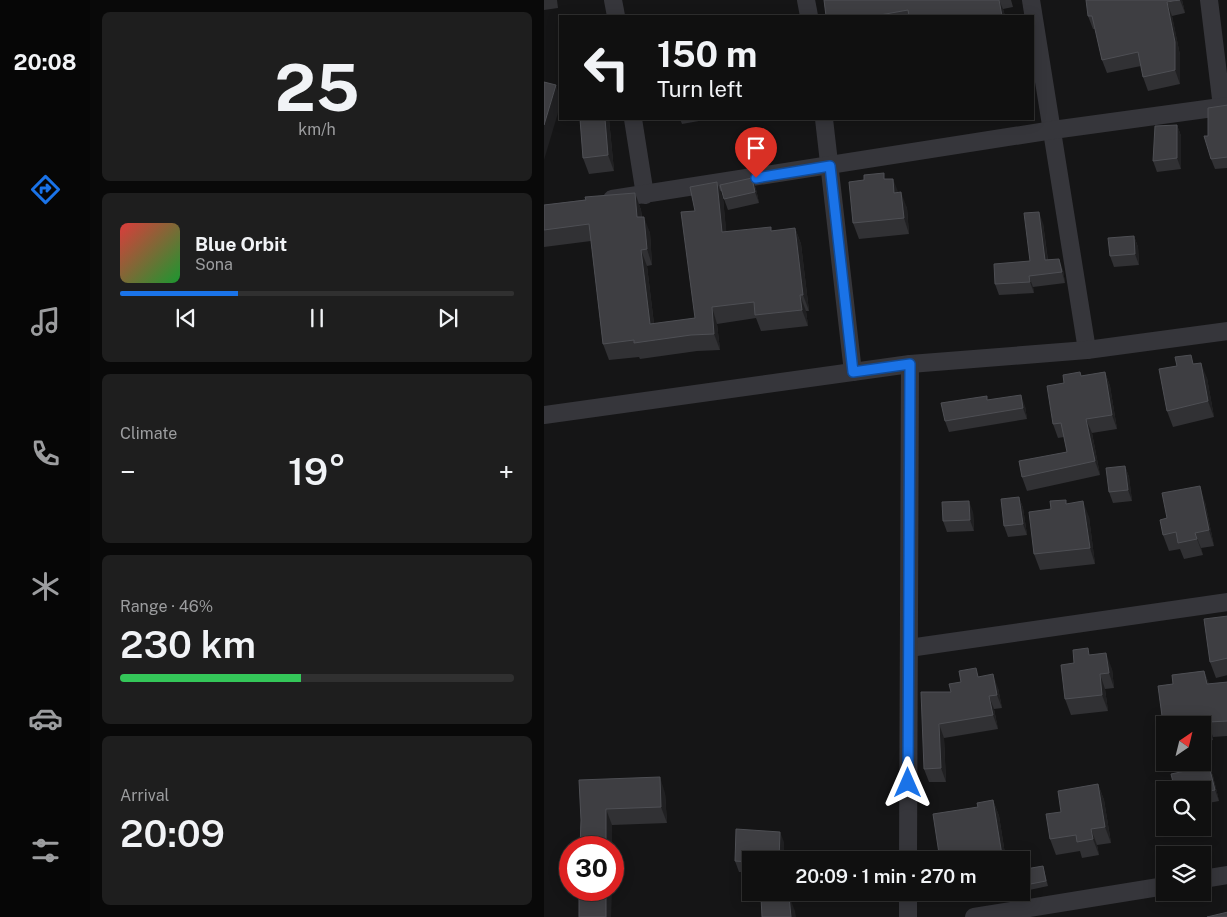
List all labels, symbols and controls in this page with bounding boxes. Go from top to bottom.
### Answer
text: 150 m [657,34,757,75]
icon: left [574,35,639,100]
text: 20:08 [14,49,76,75]
text: 25 [274,49,360,126]
text: Turn left [657,76,743,102]
text: km/h [298,120,336,139]
pin [735,127,777,178]
icon: arrive [742,134,770,162]
icon: directions [28,172,63,207]
text: Blue Orbit [195,233,287,255]
text: Sona [195,255,233,274]
icon: music [28,304,63,339]
icon: previous [172,304,200,332]
icon: pause [303,304,331,332]
icon: next [434,304,462,332]
text: Climate [120,424,177,443]
icon: phone [28,436,63,471]
text: 19° [288,449,346,494]
text: − [120,455,136,488]
text: + [498,455,514,488]
icon: climate [28,569,63,604]
text: Range · 46% [120,597,213,616]
text: 230 km [120,622,256,667]
icon: car [28,701,63,736]
north arrow [1156,716,1212,771]
map controls [1156,716,1211,901]
position arrow [881,756,933,808]
button: search [1156,781,1211,836]
text: Arrival [120,786,169,805]
text: 20:09 [120,811,225,856]
icon: filters [28,833,63,868]
speed limit sign: 30 [559,836,624,901]
button: layers [1156,846,1211,901]
text: 20:09 · 1 min · 270 m [796,865,976,887]

